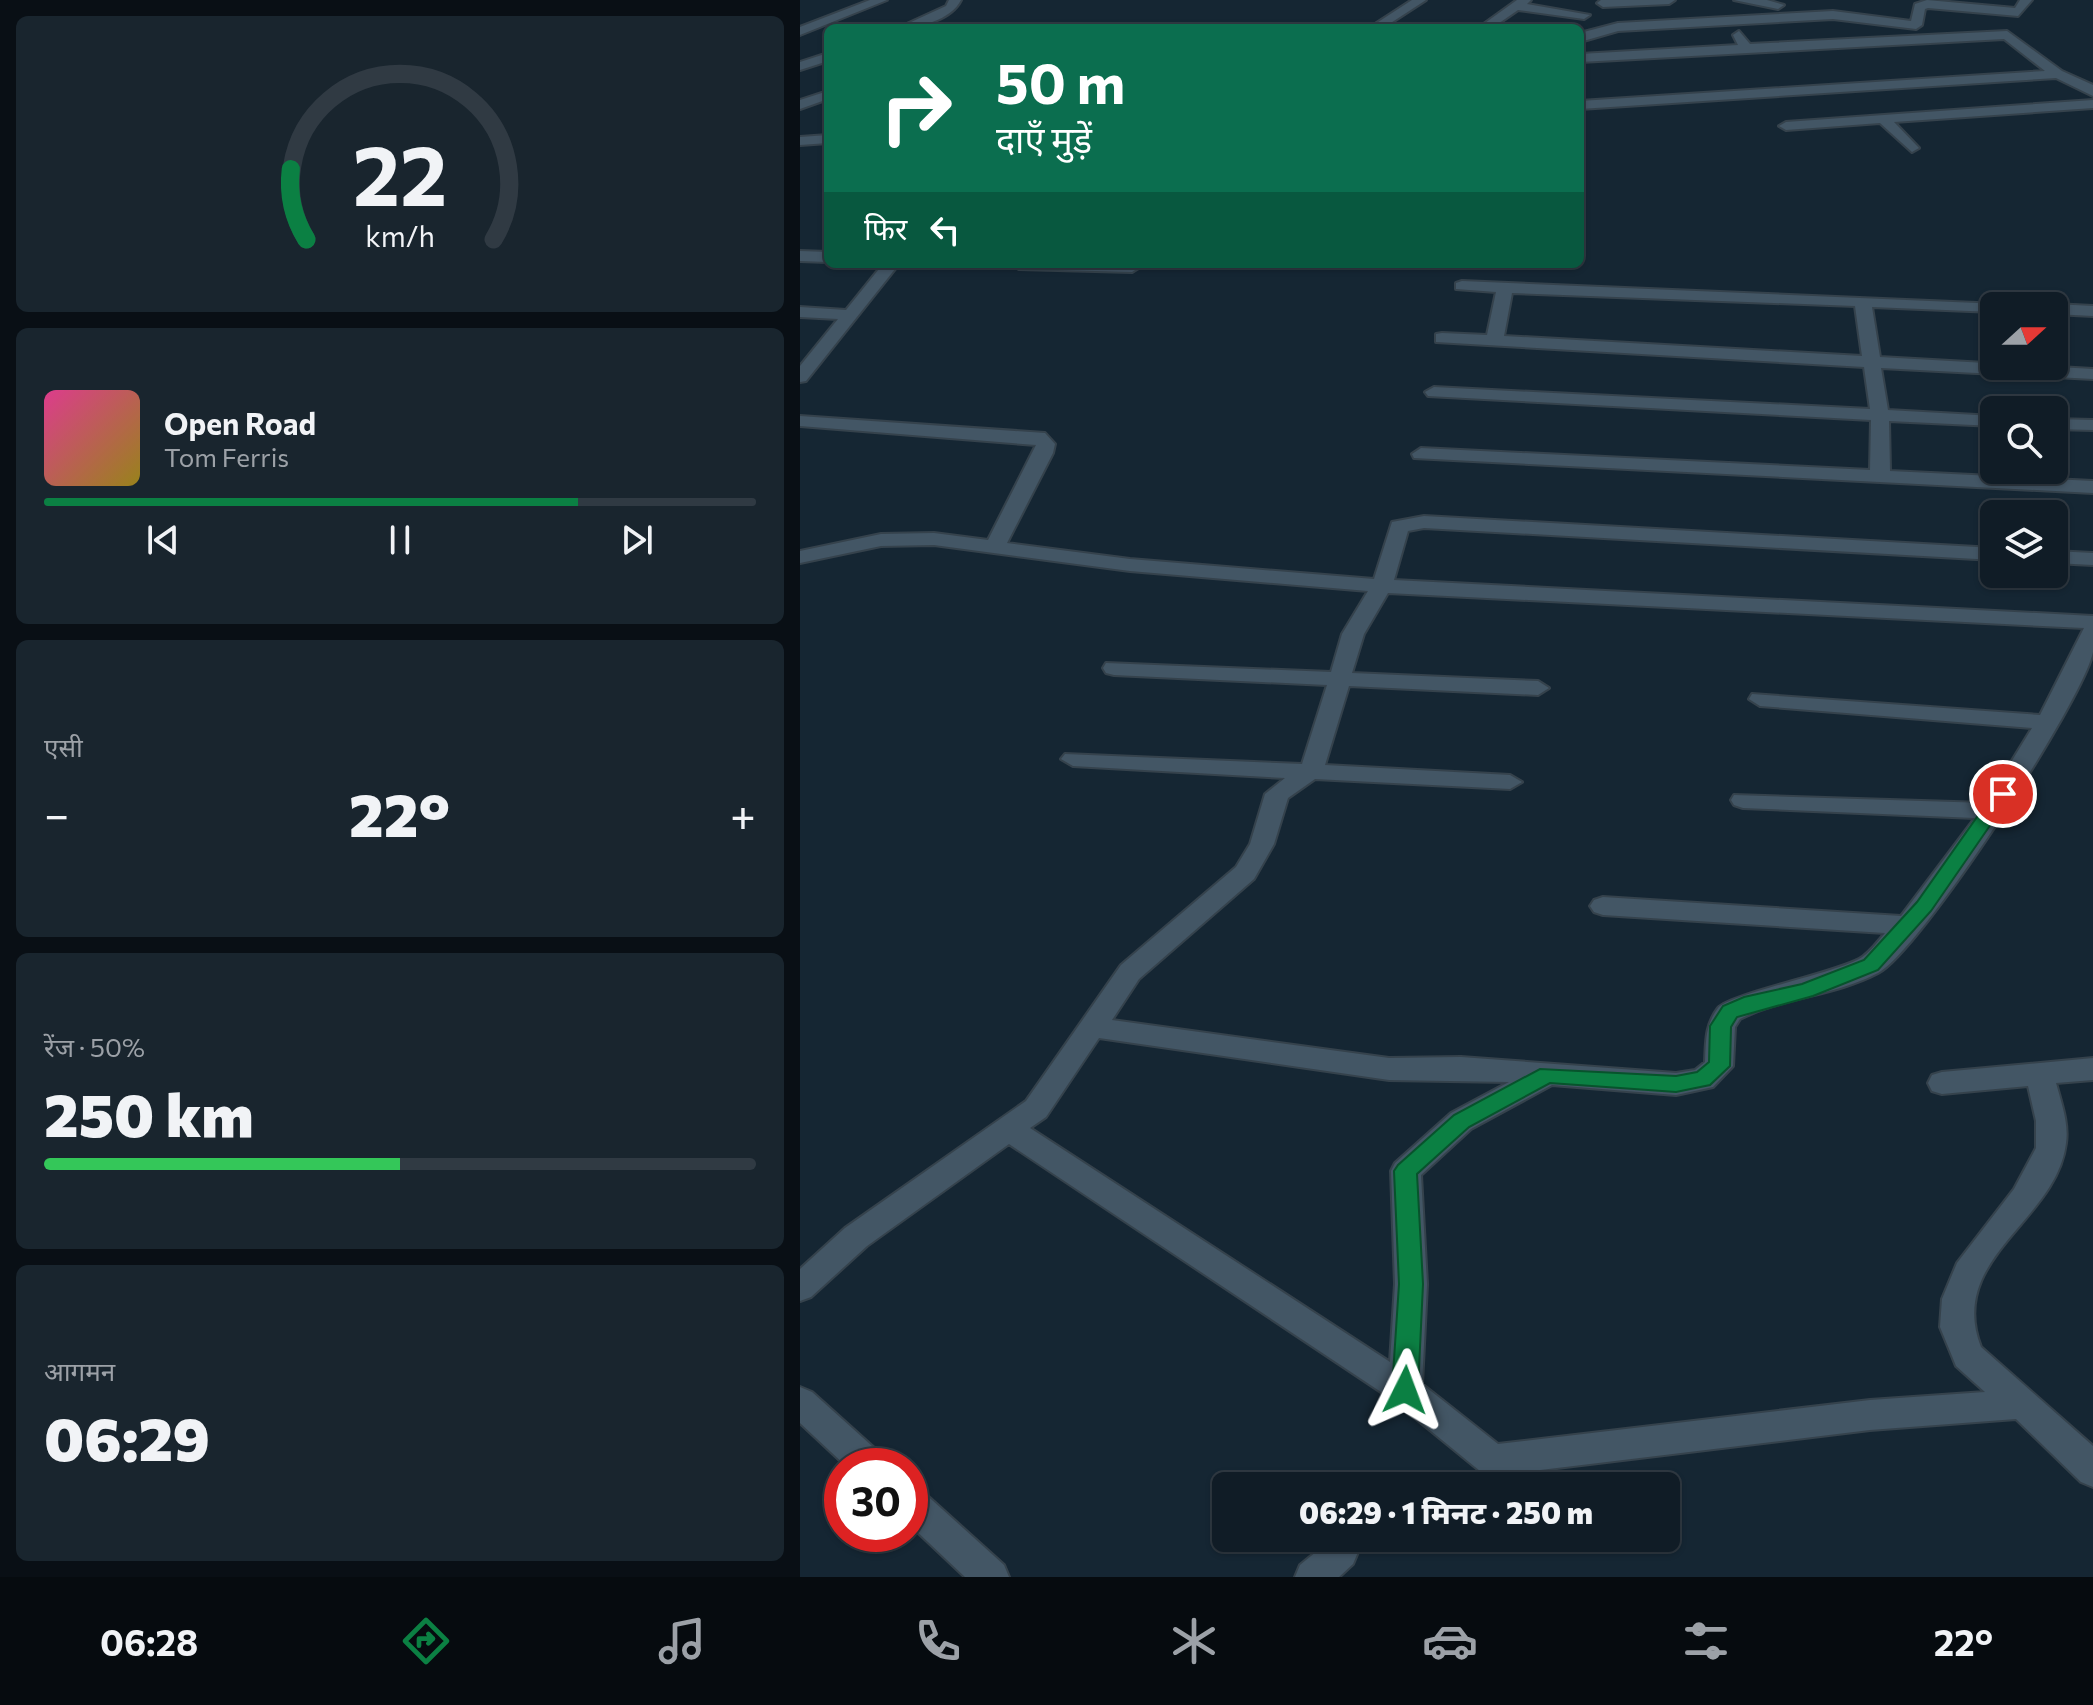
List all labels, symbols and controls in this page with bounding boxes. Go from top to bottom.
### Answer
text: 50 m [996,47,1125,116]
icon: right [864,56,968,160]
text: दाएँ मुड़ें [996,116,1092,160]
text: 22 [353,121,447,223]
icon: left [923,208,967,252]
text: फिर [864,209,907,246]
text: km/h [365,218,435,253]
north arrow [1980,292,2068,380]
map controls [1980,292,2068,588]
button: search [1980,396,2068,484]
text: Open Road [164,404,316,441]
text: Tom Ferris [164,441,289,472]
button: layers [1980,500,2068,588]
icon: previous [141,518,185,562]
icon: pause [378,518,422,562]
icon: next [615,518,659,562]
text: एसी [44,731,83,762]
pin [1969,760,2037,828]
icon: arrive [1981,772,2025,816]
text: 22° [349,776,450,849]
text: − [44,786,69,840]
text: + [730,786,756,840]
text: रेंज · 50% [44,1031,145,1062]
text: 250 km [44,1076,254,1149]
position arrow [1363,1348,1447,1432]
text: आगमन [44,1355,115,1386]
text: 06:29 [44,1400,210,1473]
speed limit sign: 30 [824,1448,928,1552]
text: 06:29 · 1 मिनट · 250 m [1299,1493,1593,1530]
icon: directions [398,1613,454,1669]
icon: music [654,1613,710,1669]
icon: phone [910,1613,966,1669]
icon: climate [1166,1613,1222,1669]
icon: car [1422,1613,1478,1669]
icon: filters [1678,1613,1734,1669]
text: 06:28 [100,1619,198,1663]
text: 22° [1934,1619,1993,1663]

